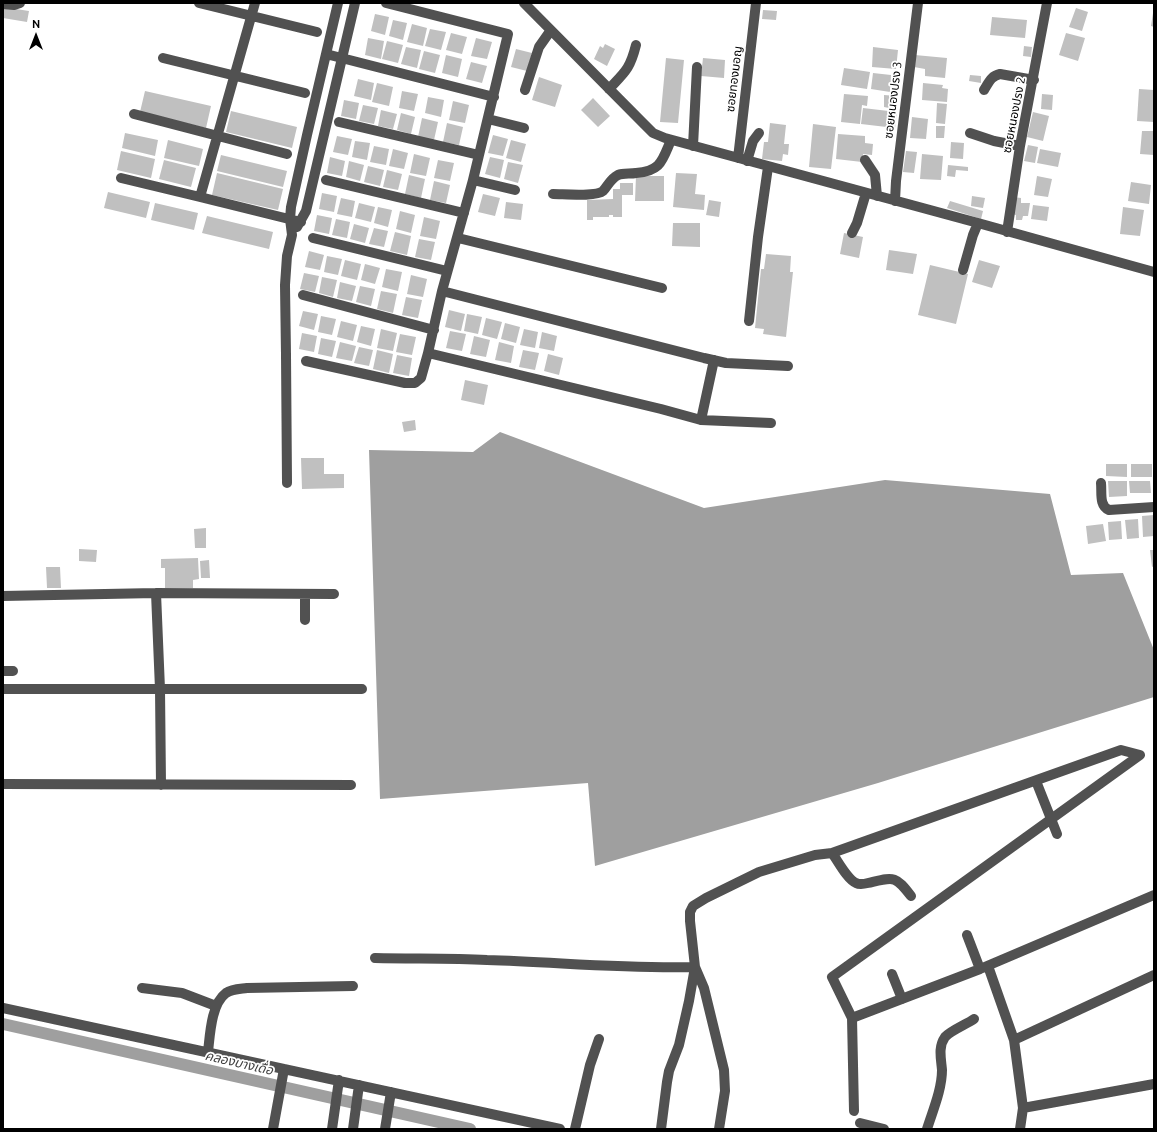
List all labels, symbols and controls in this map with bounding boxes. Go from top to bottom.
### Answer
north arrow [16,16,56,56]
text: N [32,18,40,30]
street label: ซอยทองมอญ [723,45,745,113]
street label: ซอยหนองปรง 3 [881,61,905,139]
street label: ซอยหนองปรง 2 [1000,76,1028,154]
water label: คลองบางเดื่อ [204,1048,274,1078]

